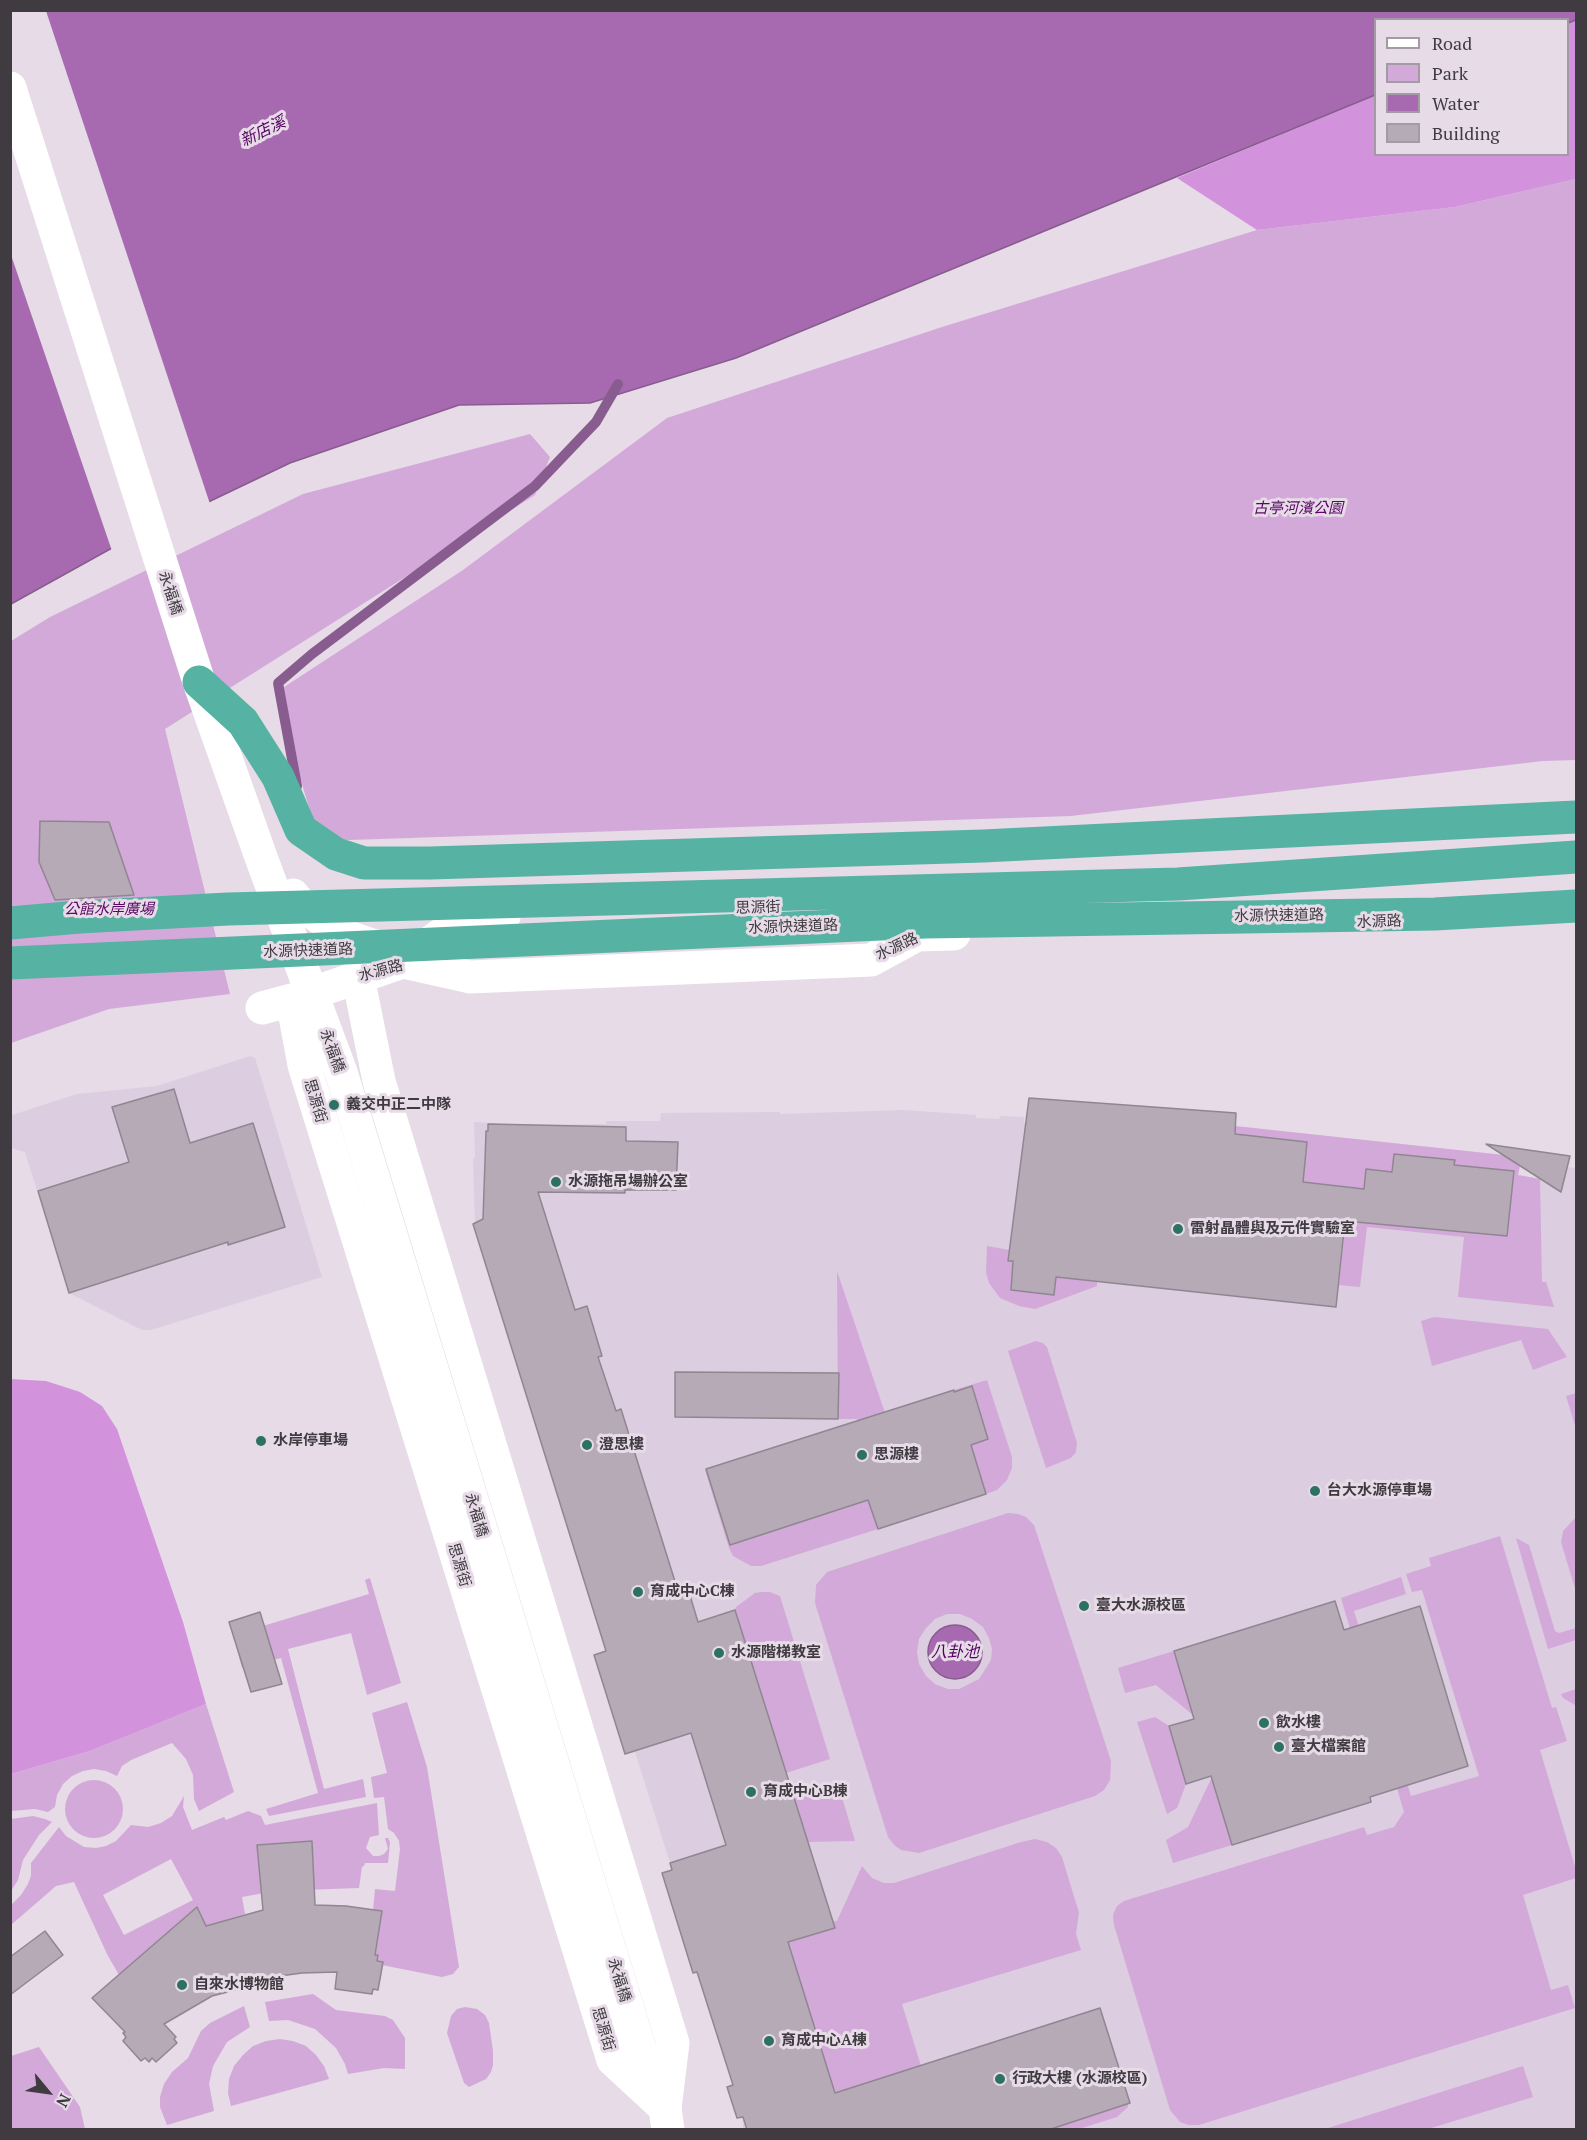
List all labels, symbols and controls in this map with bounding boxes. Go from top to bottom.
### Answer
legend [1374,18,1569,156]
text: Road [1432,31,1472,55]
text: Park [1432,61,1468,85]
text: Water [1432,91,1479,115]
water label: 新店溪 [237,113,289,151]
text: Building [1432,121,1500,145]
park label: 古亭河濱公園 [1253,500,1343,518]
street label: 永福橋 [154,569,186,617]
street label: 思源街 [735,898,781,918]
park label: 公館水岸廣場 [64,901,154,919]
street label: 水源快速道路 [1234,906,1324,926]
street label: 水源路 [1356,912,1402,932]
street label: 水源快速道路 [748,916,838,938]
street label: 水源路 [873,929,921,965]
street label: 水源快速道路 [263,940,353,962]
street label: 水源路 [357,956,405,986]
street label: 永福橋 [316,1027,348,1075]
street label: 思源街 [300,1077,330,1125]
place label: 義交中正二中隊 [346,1096,451,1114]
marker: 義交中正二中隊 [327,1098,341,1112]
place label: 水源拖吊場辦公室 [568,1173,688,1191]
marker: 水源拖吊場辦公室 [549,1175,563,1189]
place label: 雷射晶體與及元件實驗室 [1190,1220,1355,1238]
marker: 雷射晶體與及元件實驗室 [1171,1222,1185,1236]
place label: 水岸停車場 [273,1432,348,1450]
marker: 水岸停車場 [254,1434,268,1448]
place label: 澄思樓 [599,1436,644,1454]
marker: 澄思樓 [580,1438,594,1452]
place label: 思源樓 [874,1446,919,1464]
marker: 思源樓 [855,1448,869,1462]
place label: 台大水源停車場 [1327,1482,1432,1500]
marker: 台大水源停車場 [1308,1484,1322,1498]
street label: 永福橋 [461,1491,491,1539]
street label: 思源街 [444,1541,474,1589]
place label: 育成中心C棟 [650,1583,735,1601]
marker: 育成中心C棟 [631,1585,645,1599]
place label: 臺大水源校區 [1096,1597,1186,1615]
marker: 臺大水源校區 [1077,1599,1091,1613]
water label: 八卦池 [931,1642,979,1662]
place label: 水源階梯教室 [731,1644,821,1662]
marker: 水源階梯教室 [712,1646,726,1660]
place label: 飲水樓 [1276,1714,1321,1732]
marker: 飲水樓 [1257,1716,1271,1730]
place label: 臺大檔案館 [1291,1738,1366,1756]
marker: 臺大檔案館 [1272,1740,1286,1754]
place label: 育成中心B棟 [763,1783,848,1801]
marker: 育成中心B棟 [744,1785,758,1799]
street label: 永福橋 [604,1956,634,2004]
place label: 自來水博物館 [194,1976,284,1994]
marker: 自來水博物館 [175,1978,189,1992]
street label: 思源街 [588,2005,618,2053]
place label: 育成中心A棟 [781,2032,867,2050]
marker: 育成中心A棟 [762,2034,776,2048]
north arrow [18,2062,78,2122]
place label: 行政大樓 (水源校區) [1012,2070,1147,2088]
marker: 行政大樓 (水源校區) [993,2072,1007,2086]
text: N [51,2090,76,2111]

